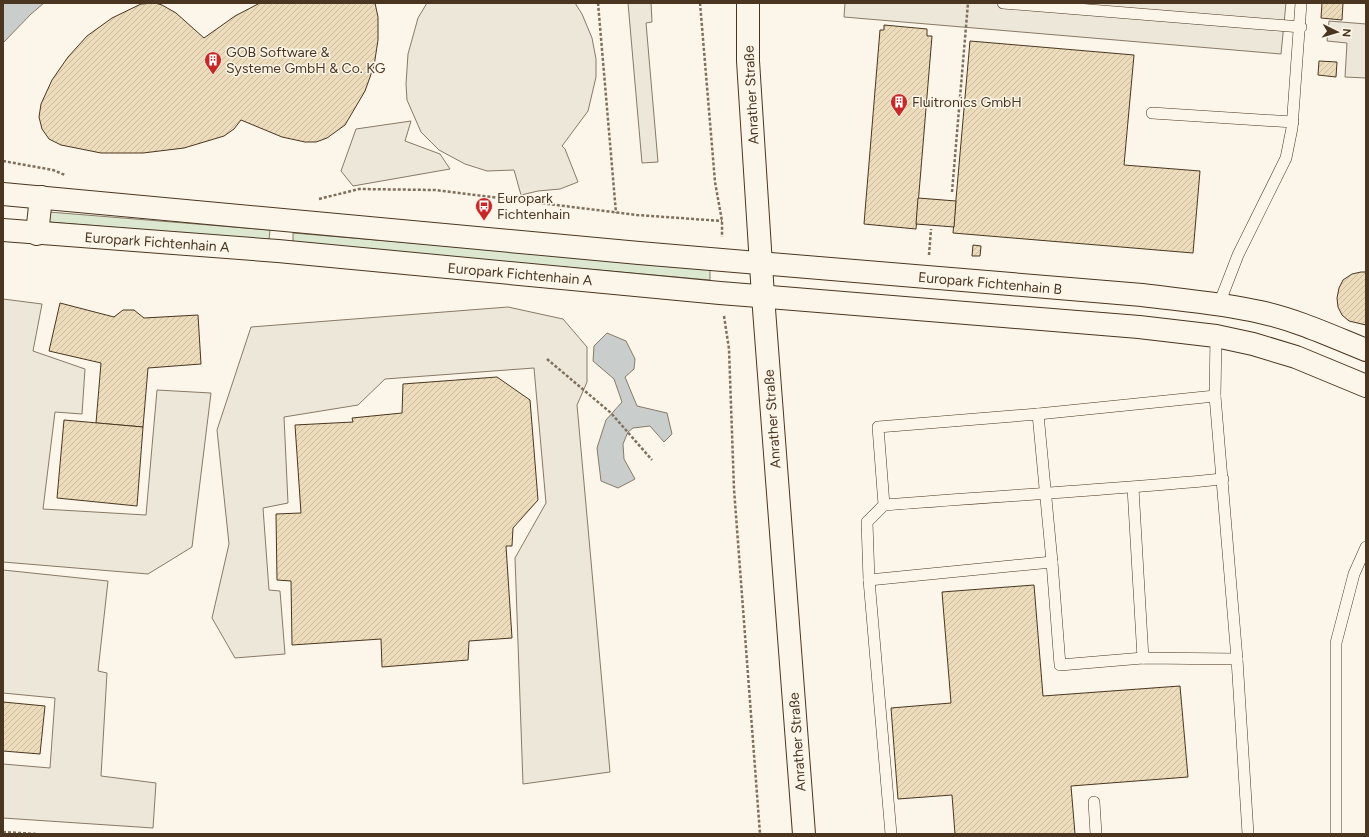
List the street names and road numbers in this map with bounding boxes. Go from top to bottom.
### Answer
street label: Anrather Straße [740,45,763,145]
street label: Europark Fichtenhain A [84,229,231,256]
street label: Europark Fichtenhain A [447,260,594,289]
street label: Europark Fichtenhain B [917,269,1063,298]
street label: Anrather Straße [761,368,784,469]
street label: Anrather Straße [786,691,809,792]

